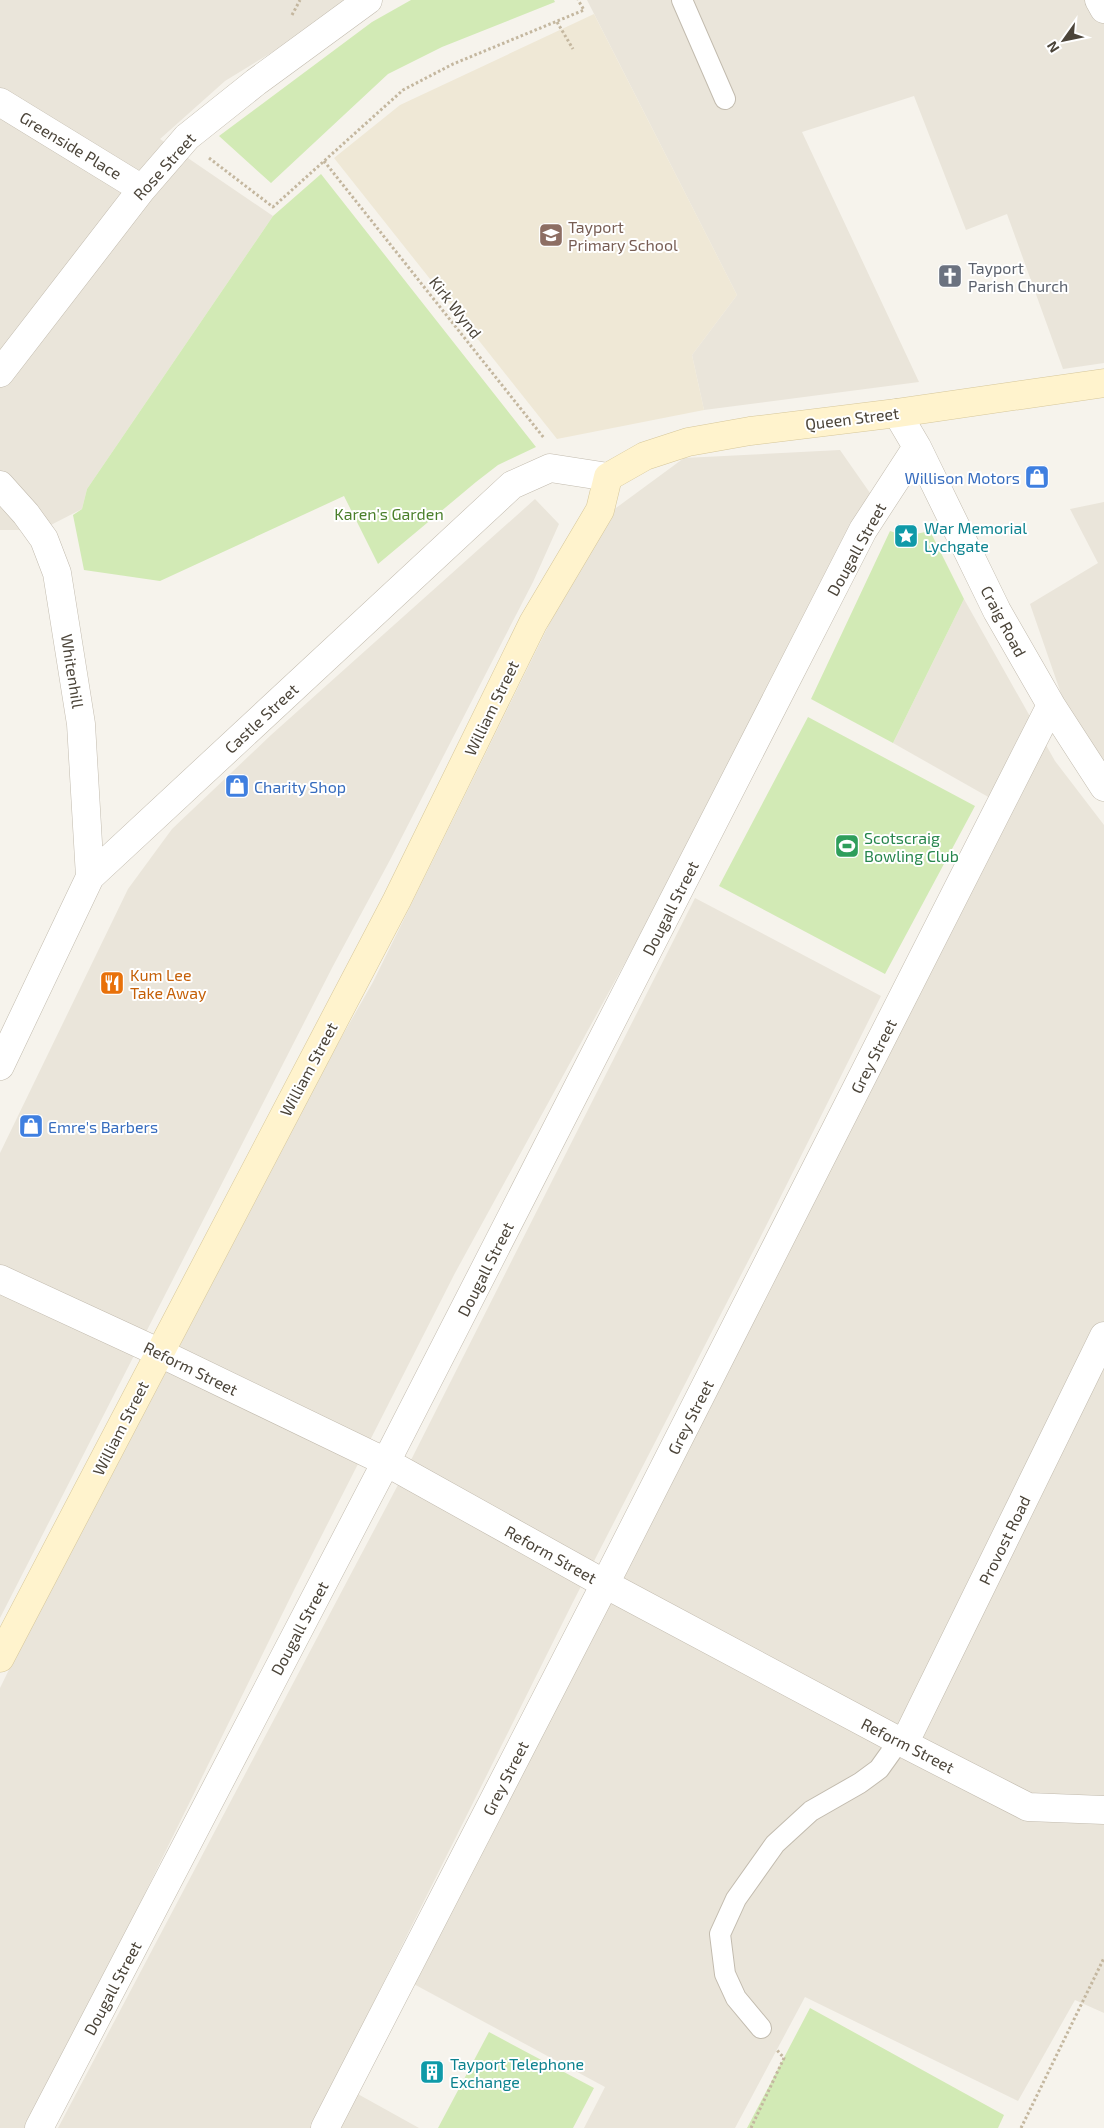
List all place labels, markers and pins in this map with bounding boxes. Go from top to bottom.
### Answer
place label: Tayport Primary School [568,217,678,254]
school or university icon: Tayport Primary School [538,222,564,248]
place label: Tayport Parish Church [968,258,1068,295]
church icon: Tayport Parish Church [937,263,963,289]
shop icon: Willison Motors [1024,464,1050,490]
place label: Willison Motors [904,468,1020,487]
place label: War Memorial Lychgate [924,518,1027,555]
place icon: War Memorial Lychgate [893,523,919,549]
shop icon: Charity Shop [224,773,250,799]
place label: Charity Shop [254,777,346,796]
place label: Scotscraig Bowling Club [864,828,959,865]
sports icon: Scotscraig Bowling Club [834,833,860,859]
place label: Kum Lee Take Away [130,965,207,1002]
restaurant icon: Kum Lee Take Away [99,970,125,996]
shop icon: Emre's Barbers [18,1113,44,1139]
place label: Emre's Barbers [48,1117,158,1136]
place label: Tayport Telephone Exchange [450,2054,584,2091]
building icon: Tayport Telephone Exchange [419,2059,445,2085]

